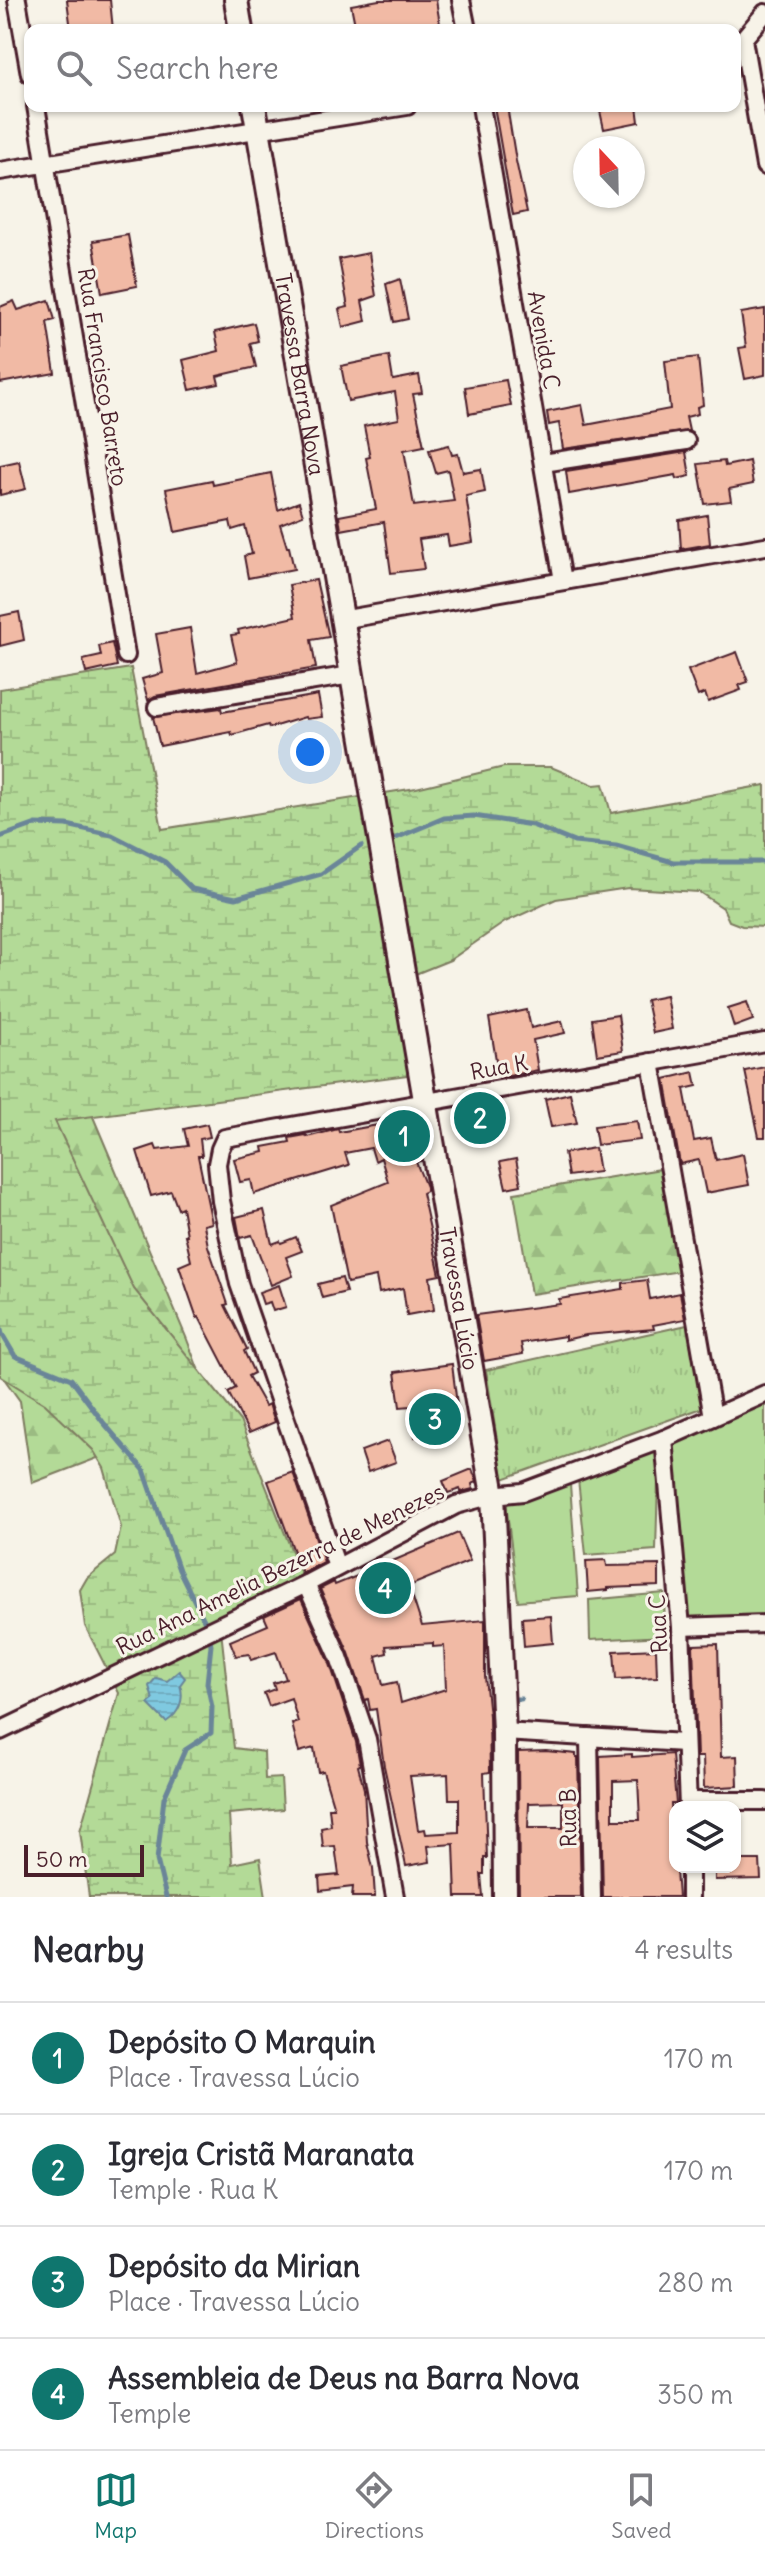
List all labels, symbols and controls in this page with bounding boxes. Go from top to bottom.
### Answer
search box [24,24,741,112]
icon: search [52,46,96,90]
text: Search here [116,49,279,87]
north arrow [573,136,645,208]
street label: Rua Francisco Barreto [72,266,134,488]
street label: Travessa Barra Nova [269,271,331,477]
street label: Avenida C [522,289,566,391]
your location [290,732,330,772]
street label: Rua K [468,1048,530,1086]
pin: 2 [454,1088,506,1148]
pin: 1 [378,1106,430,1166]
street label: Travessa Lúcio [433,1225,485,1372]
pin: 3 [409,1389,461,1449]
street label: Rua Ana Amelia Bezerra de Menezes [111,1477,449,1661]
pin: 4 [359,1558,411,1618]
street label: Rua C [642,1594,674,1654]
street label: Rua B [553,1788,583,1848]
map controls [669,1801,741,1873]
button: layers [669,1801,741,1873]
scale bar [24,1841,144,1877]
text: 50 m [36,1845,88,1873]
text: Nearby [32,1928,145,1971]
text: 4 results [635,1933,733,1966]
text: Depósito O Marquin [108,2023,376,2061]
text: 1 [53,2042,63,2075]
text: 170 m [664,2042,733,2075]
text: Place · Travessa Lúcio [108,2061,360,2094]
text: Igreja Cristã Maranata [108,2135,414,2173]
text: 2 [51,2154,65,2187]
text: 170 m [664,2154,733,2187]
text: Temple · Rua K [108,2173,278,2206]
text: Depósito da Mirian [108,2247,360,2285]
text: 3 [51,2266,65,2299]
text: 280 m [658,2266,733,2299]
text: Place · Travessa Lúcio [108,2285,360,2318]
text: Assembleia de Deus na Barra Nova [108,2359,580,2397]
text: 4 [50,2378,66,2411]
text: 350 m [657,2378,733,2411]
text: Temple [108,2397,191,2430]
tab: Map [94,2468,138,2544]
tab: Directions [325,2468,424,2544]
tab: Saved [611,2468,671,2544]

